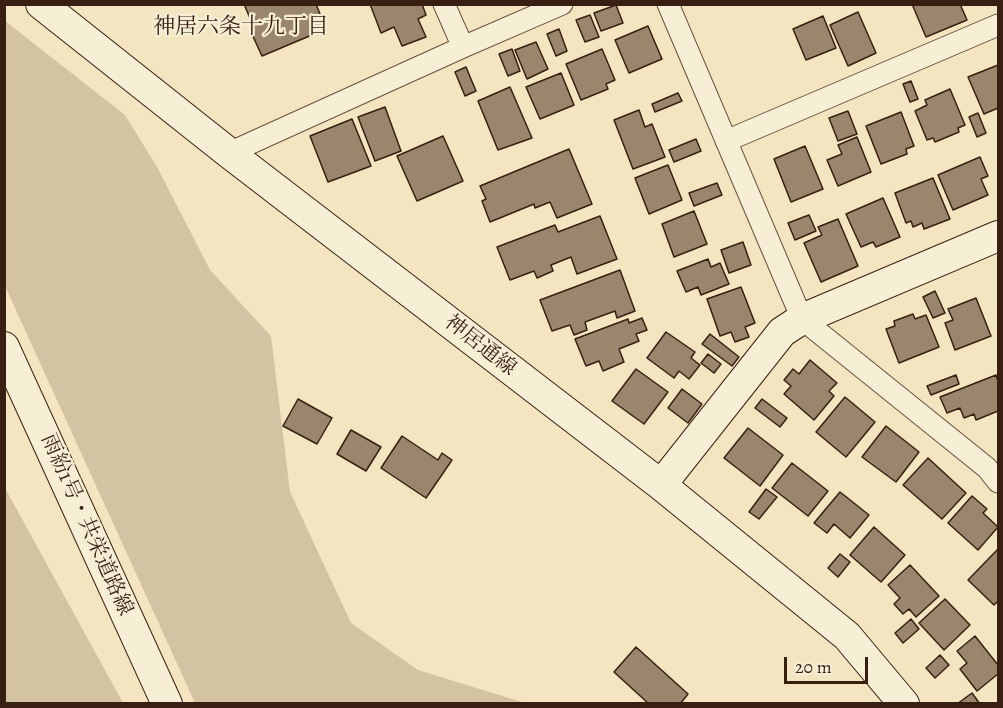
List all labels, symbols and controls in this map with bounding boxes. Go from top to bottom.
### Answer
district label: 神居六条十九丁目 [153,15,329,41]
street label: 神居通線 [439,310,521,382]
street label: 雨紛1号・共栄道路線 [35,430,137,620]
scale bar [787,645,871,683]
text: 20 m [795,655,832,679]

